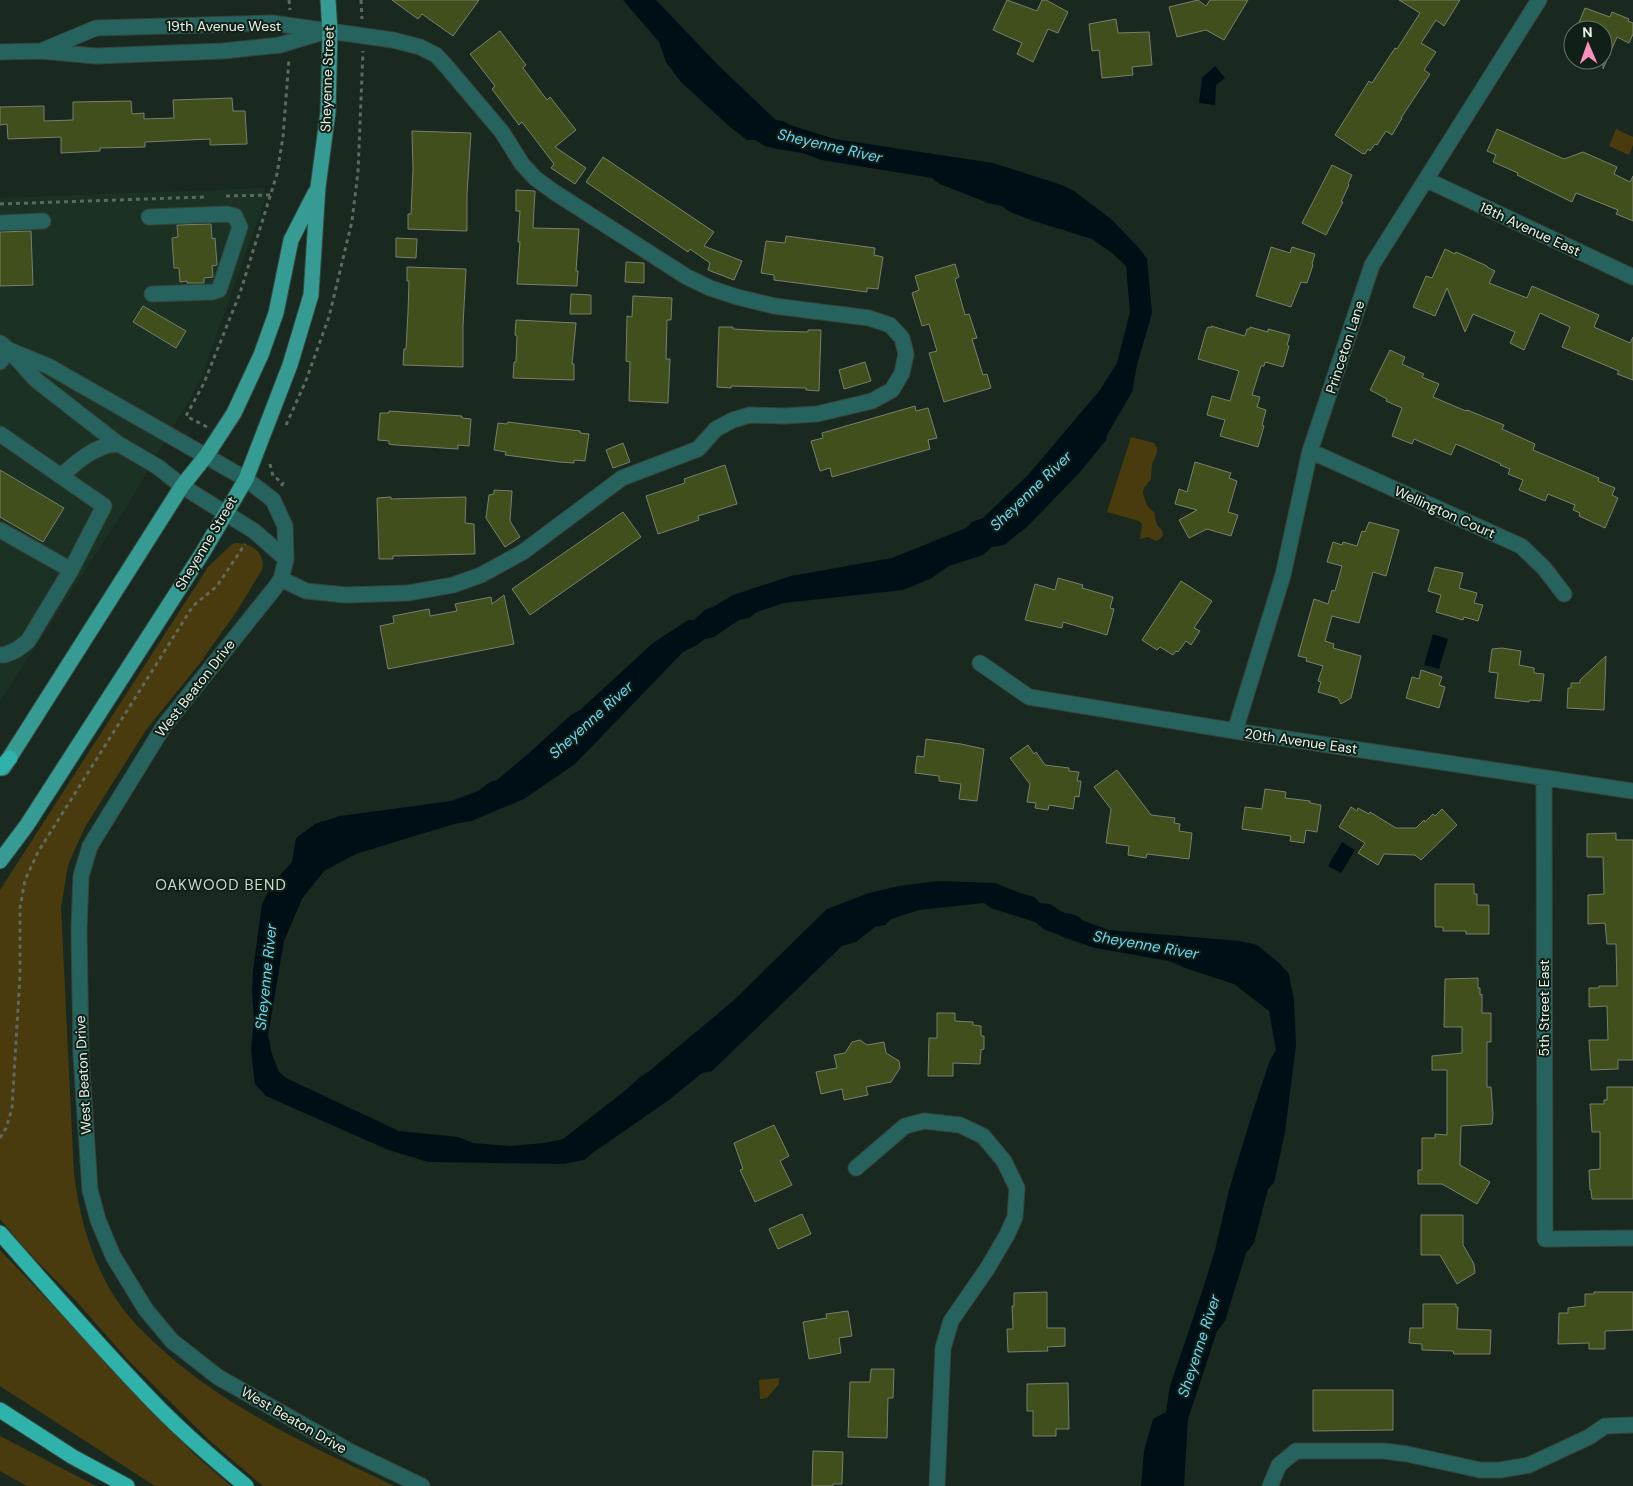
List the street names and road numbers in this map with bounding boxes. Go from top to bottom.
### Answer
street label: 19th Avenue West [167,17,281,35]
street label: Sheyenne Street [316,26,338,132]
street label: 18th Avenue East [1477,198,1583,260]
street label: Princeton Lane [1321,298,1369,396]
street label: Wellington Court [1392,482,1498,542]
street label: Sheyenne Street [171,493,241,593]
street label: West Beaton Drive [151,636,239,740]
street label: 20th Avenue East [1243,724,1359,758]
street label: 5th Street East [1535,960,1553,1056]
street label: West Beaton Drive [71,1015,95,1135]
street label: West Beaton Drive [238,1382,350,1458]

